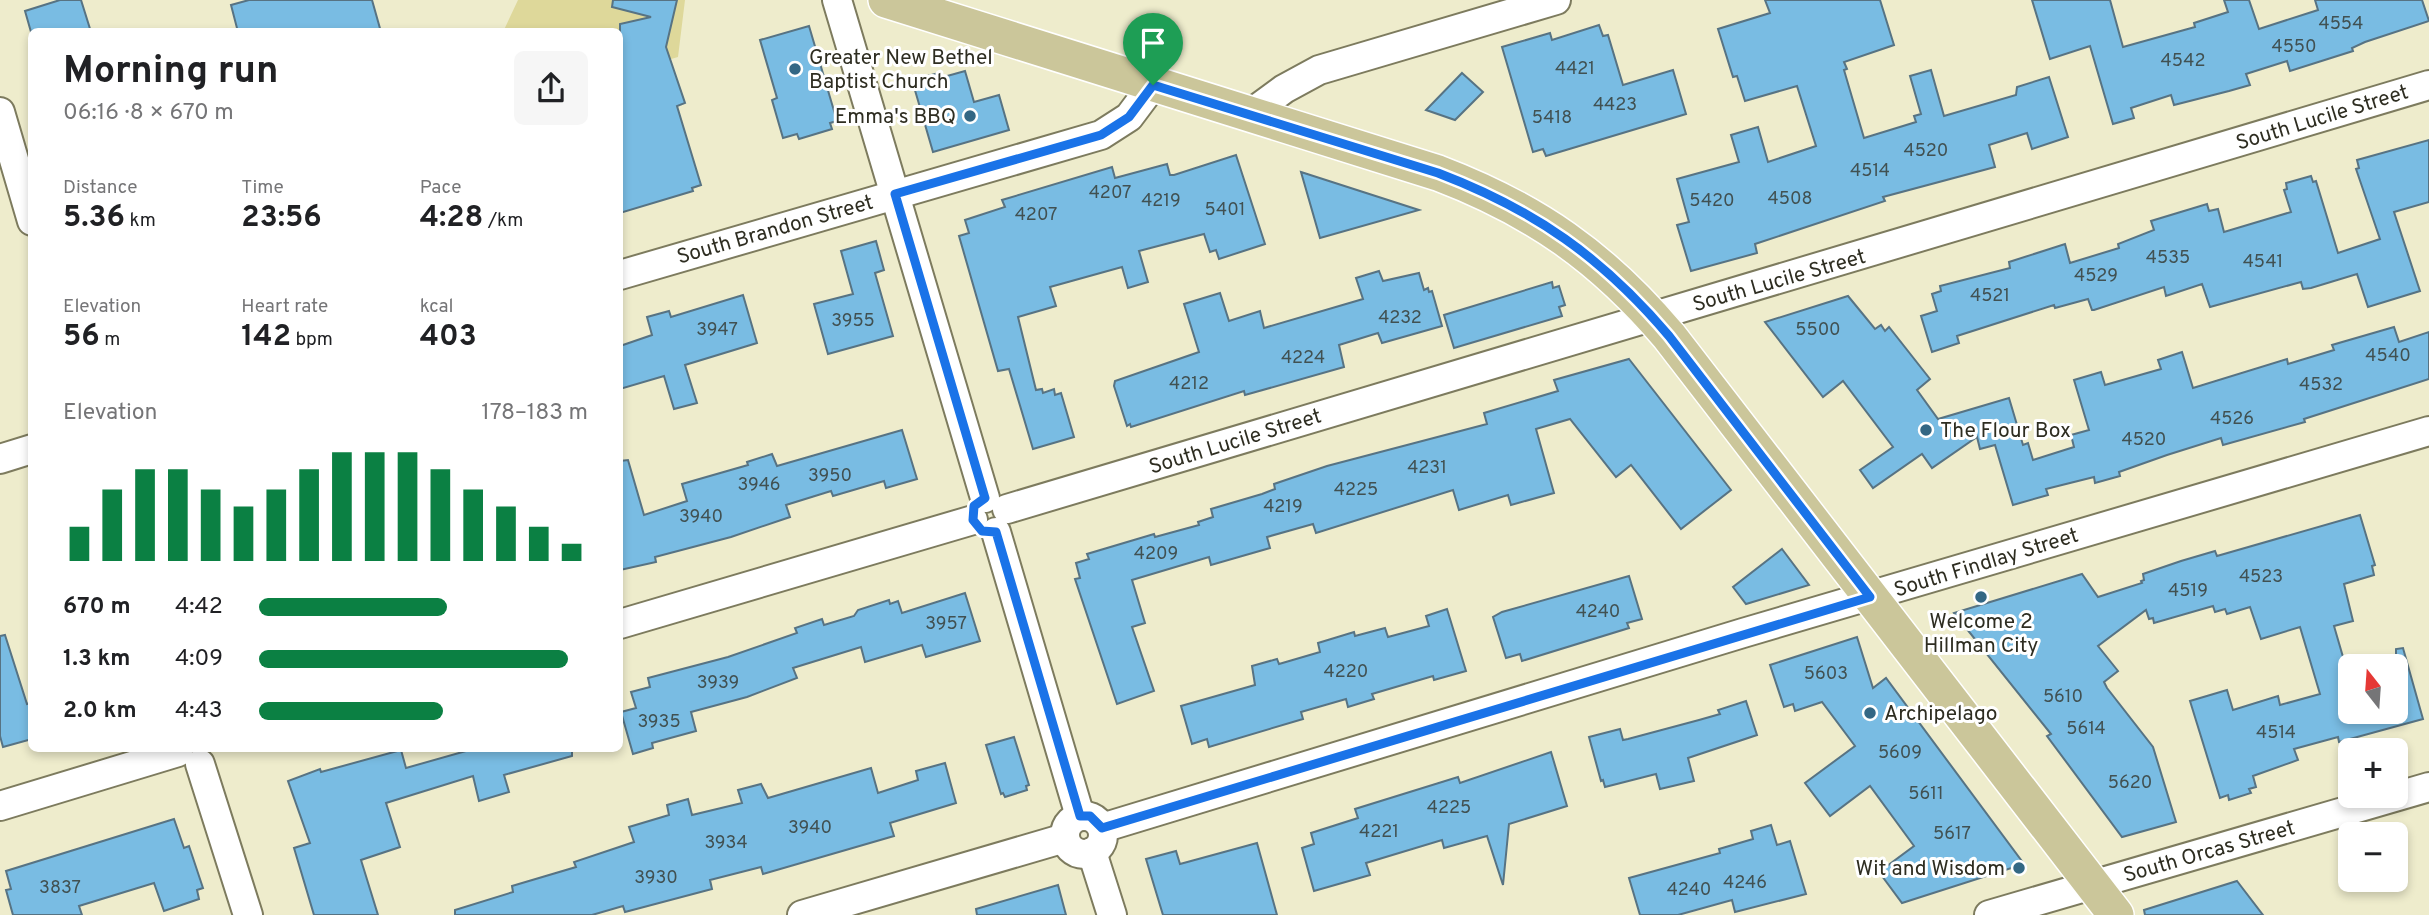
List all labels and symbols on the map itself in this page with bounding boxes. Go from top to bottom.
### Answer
pin [1123,13,1183,85]
house number: 4554 [2318,13,2364,36]
house number: 4550 [2271,36,2317,59]
place label: Greater New Bethel Baptist Church [809,45,993,96]
house number: 4542 [2161,50,2205,73]
house number: 4421 [1555,58,1595,81]
marker: Greater New Bethel Baptist Church [787,61,803,77]
street label: South Lucile Street [2233,79,2412,157]
house number: 4423 [1593,94,1637,117]
place label: Emma's BBQ [835,104,956,131]
house number: 5418 [1532,107,1572,130]
marker: Emma's BBQ [962,108,978,124]
house number: 4520 [1904,140,1948,163]
house number: 4514 [1850,160,1890,183]
house number: 4207 [1089,182,1131,205]
house number: 4508 [1768,188,1812,211]
street label: South Brandon Street [674,189,877,271]
house number: 4219 [1141,190,1181,213]
house number: 5420 [1689,190,1735,213]
house number: 5401 [1205,199,1246,222]
house number: 4207 [1015,204,1057,227]
street label: South Lucile Street [1690,244,1869,319]
house number: 4535 [2146,247,2190,270]
house number: 4541 [2243,251,2283,274]
house number: 4529 [2074,265,2118,288]
house number: 4521 [1970,285,2010,308]
house number: 4232 [1378,307,1422,330]
house number: 3955 [831,310,875,333]
house number: 3947 [696,319,738,342]
house number: 5500 [1795,319,1841,342]
house number: 4540 [2365,345,2411,368]
house number: 4224 [1281,347,1325,370]
house number: 4212 [1169,373,1209,396]
house number: 4532 [2299,374,2343,397]
street label: South Lucile Street [1146,403,1325,481]
house number: 4526 [2210,408,2254,431]
place label: The Flour Box [1940,418,2071,445]
marker: The Flour Box [1918,422,1934,438]
house number: 4520 [2122,429,2166,452]
house number: 4231 [1407,457,1447,480]
house number: 3950 [808,465,852,488]
house number: 3946 [737,474,781,497]
house number: 4225 [1334,479,1378,502]
house number: 4219 [1263,496,1303,519]
house number: 3940 [679,506,723,529]
street label: South Findlay Street [1891,523,2082,604]
house number: 4209 [1134,543,1178,566]
house number: 4523 [2239,566,2283,589]
house number: 4519 [2168,580,2208,603]
marker: Welcome 2 Hillman City [1973,589,1989,605]
house number: 4240 [1576,601,1620,624]
place label: Welcome 2 Hillman City [1924,609,2038,660]
house number: 3957 [925,613,967,636]
north arrow [2338,654,2408,724]
house number: 4220 [1324,661,1368,684]
house number: 5603 [1804,663,1848,686]
house number: 3939 [697,672,739,695]
house number: 5610 [2043,686,2083,709]
place label: Archipelago [1884,701,1997,728]
marker: Archipelago [1862,705,1878,721]
house number: 3935 [637,711,681,734]
house number: 5614 [2066,718,2106,741]
house number: 4514 [2256,722,2296,745]
house number: 5609 [1878,742,1922,765]
house number: 5620 [2108,772,2152,795]
house number: 5611 [1908,783,1944,806]
house number: 4225 [1427,797,1471,820]
street label: South Orcas Street [2121,815,2298,890]
house number: 3940 [788,817,832,840]
house number: 4221 [1359,821,1399,844]
house number: 5617 [1933,823,1971,846]
house number: 3934 [704,832,748,855]
place label: Wit and Wisdom [1856,856,2005,883]
marker: Wit and Wisdom [2011,860,2027,876]
house number: 3930 [634,867,678,890]
house number: 4246 [1723,872,1767,895]
house number: 3837 [39,877,81,900]
house number: 4240 [1667,879,1711,902]

